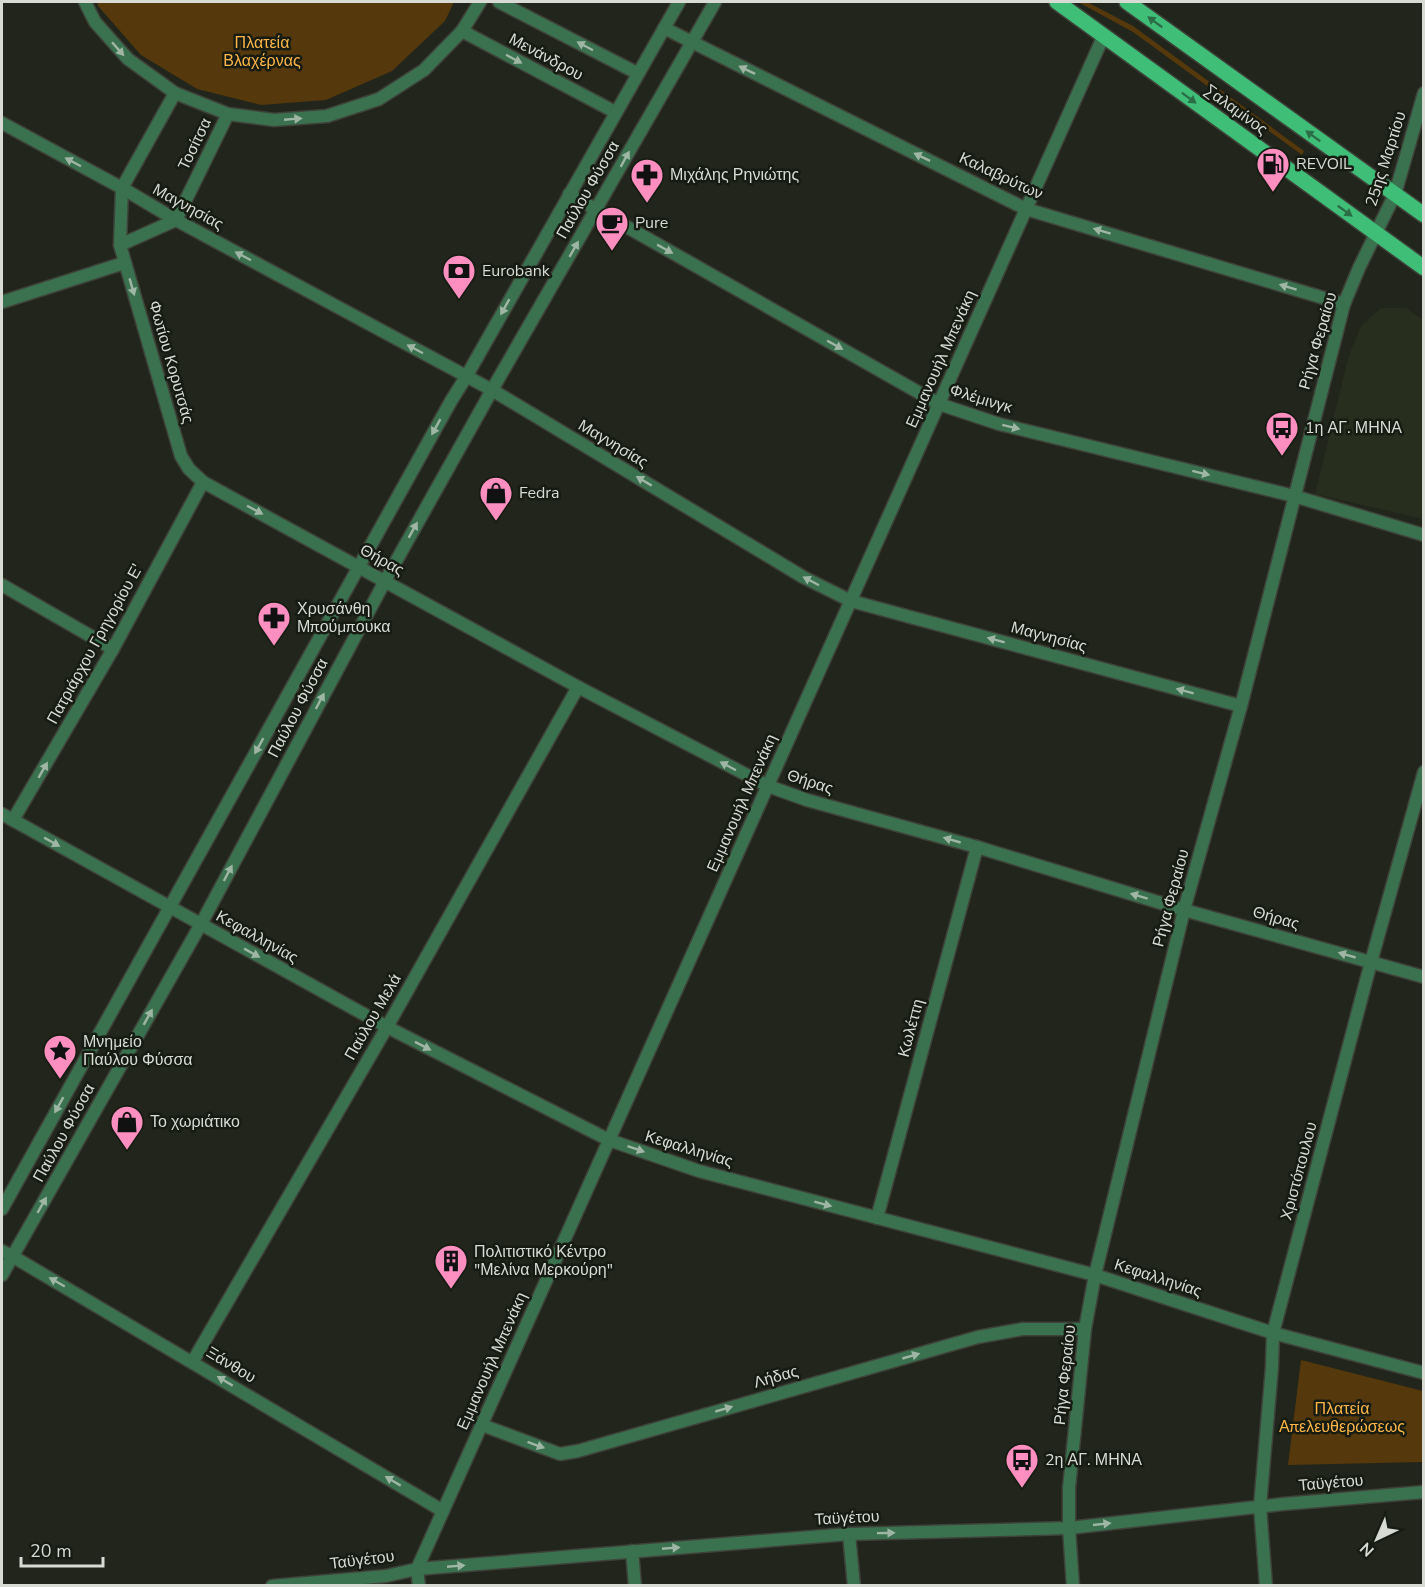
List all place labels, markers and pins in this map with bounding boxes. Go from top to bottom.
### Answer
fuel station icon: REVOIL [1255,146,1291,193]
place label: REVOIL [1296,153,1352,175]
pharmacy icon: Μιχάλης Ρηνιώτης [629,157,665,204]
place label: Μιχάλης Ρηνιώτης [670,164,799,186]
cafe icon: Pure [594,205,630,252]
place label: Pure [635,212,668,234]
bank icon: Eurobank [441,253,477,300]
place label: Eurobank [482,260,551,282]
bus stop icon: 1η ΑΓ. ΜΗΝΑ [1264,410,1300,457]
place label: 1η ΑΓ. ΜΗΝΑ [1305,417,1402,439]
shop icon: Fedra [478,475,514,522]
place label: Fedra [519,482,559,504]
place label: Χρυσάνθη Μπούμπουκα [297,598,390,638]
pharmacy icon: Χρυσάνθη Μπούμπουκα [256,600,292,647]
place label: Μνημείο Παύλου Φύσσα [83,1031,193,1071]
place icon: Μνημείο Παύλου Φύσσα [42,1033,78,1080]
shop icon: Το χωριάτικο [109,1104,145,1151]
place label: Το χωριάτικο [150,1111,240,1133]
place label: Πολιτιστικό Κέντρο "Μελίνα Μερκούρη" [474,1241,613,1281]
building icon: Πολιτιστικό Κέντρο "Μελίνα Μερκούρη" [433,1243,469,1290]
bus stop icon: 2η ΑΓ. ΜΗΝΑ [1004,1442,1040,1489]
place label: 2η ΑΓ. ΜΗΝΑ [1045,1449,1142,1471]

